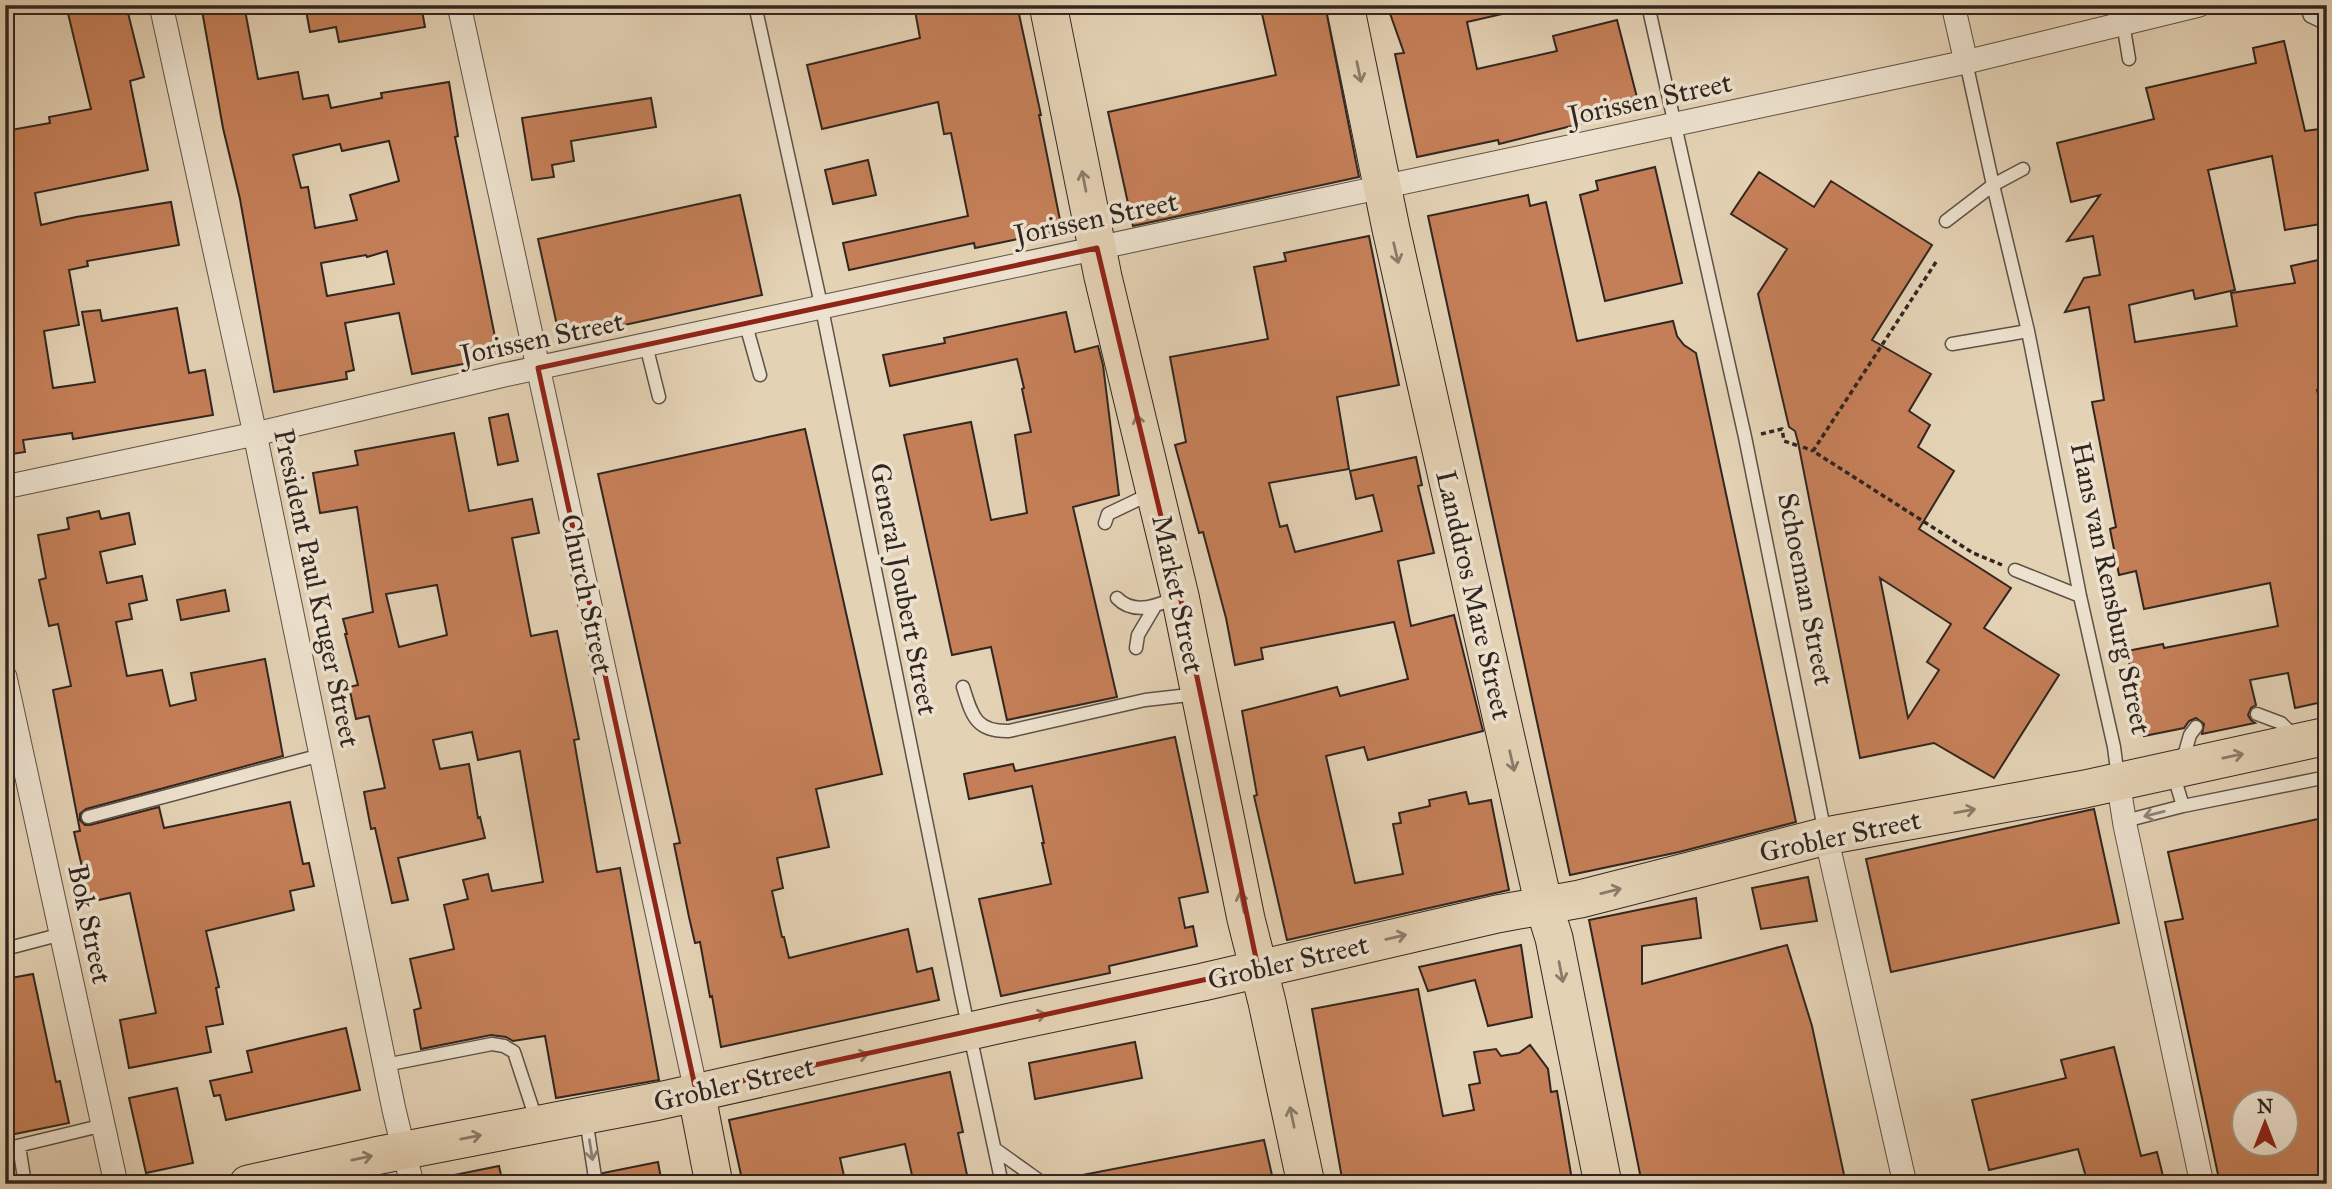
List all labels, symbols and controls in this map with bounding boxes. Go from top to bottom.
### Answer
one-way arrow [1352,60,1366,83]
street label: Jorissen Street [1562,65,1735,134]
one-way arrow [1076,170,1090,193]
street label: Jorissen Street [1008,184,1181,253]
one-way arrow [1390,241,1404,264]
street label: Jorissen Street [454,304,627,373]
one-way arrow [1132,414,1145,437]
street label: President Paul Kruger Street [266,426,368,750]
street label: Hans van Rensburg Street [2063,439,2159,737]
street label: General Joubert Street [862,460,946,718]
street label: Landdros Mare Street [1428,467,1520,723]
street label: Schoeman Street [1770,490,1842,688]
street label: Church Street [553,511,621,677]
street label: Market Street [1144,512,1212,676]
one-way arrow [2221,749,2244,763]
one-way arrow [1506,750,1519,772]
street label: Grobler Street [1756,802,1924,870]
one-way arrow [1953,804,1976,817]
one-way arrow [2143,808,2166,821]
street label: Bok Street [60,861,120,987]
one-way arrow [1599,884,1621,897]
one-way arrow [1235,891,1249,914]
street label: Grobler Street [1204,927,1372,997]
one-way arrow [1384,930,1407,943]
one-way arrow [1555,960,1568,983]
one-way arrow [1024,1009,1047,1023]
street label: Grobler Street [650,1049,818,1119]
one-way arrow [846,1049,869,1063]
north arrow [2230,1088,2300,1158]
text: N [2257,1095,2273,1118]
one-way arrow [1284,1106,1298,1129]
one-way arrow [459,1130,482,1144]
one-way arrow [585,1138,598,1161]
one-way arrow [350,1151,373,1165]

